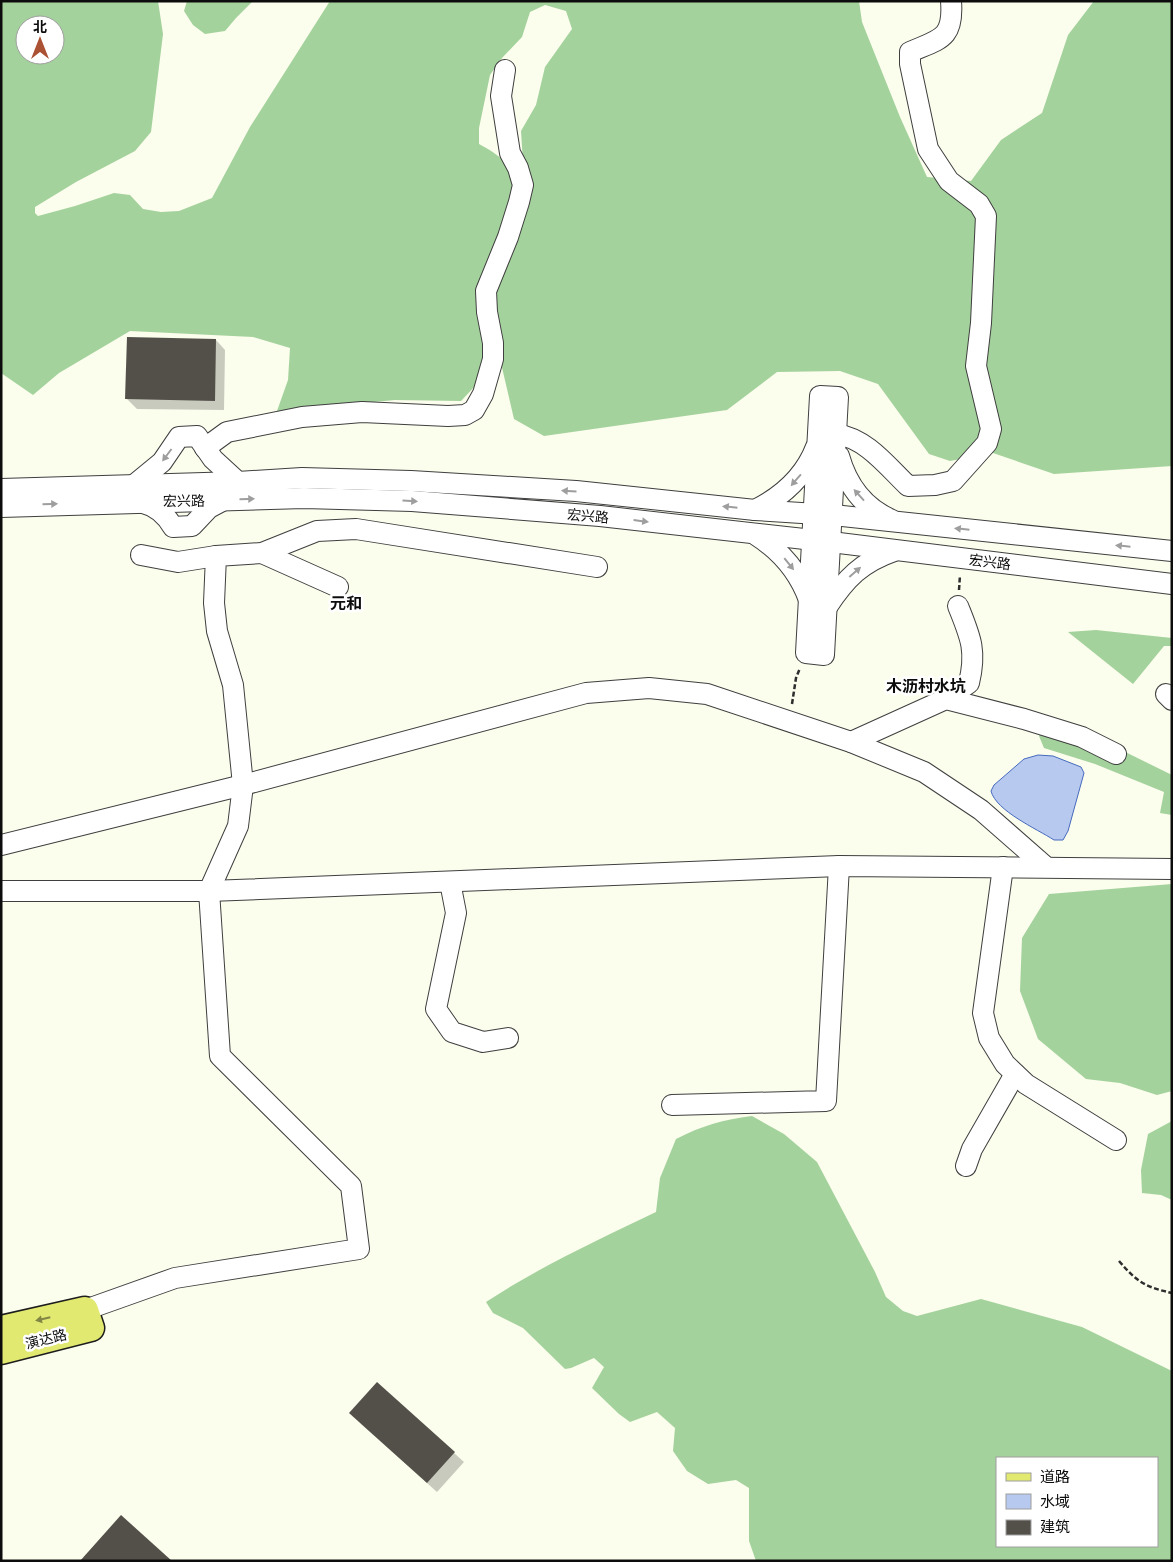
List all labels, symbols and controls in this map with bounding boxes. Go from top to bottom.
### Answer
north arrow [15,15,65,65]
text: 北 [33,16,47,36]
one-way arrow [162,448,172,462]
one-way arrow [790,473,801,486]
one-way arrow [560,487,576,495]
street label: 宏兴路 [163,490,205,510]
one-way arrow [853,490,865,502]
one-way arrow [240,495,256,503]
one-way arrow [402,498,418,506]
one-way arrow [42,500,58,508]
street label: 宏兴路 [566,503,610,527]
one-way arrow [722,503,738,511]
one-way arrow [634,517,650,525]
one-way arrow [953,525,969,533]
one-way arrow [1115,542,1131,550]
street label: 宏兴路 [968,549,1012,573]
one-way arrow [784,557,795,570]
one-way arrow [849,566,861,578]
district label: 元和 [330,590,362,614]
district label: 木沥村水坑 [886,673,966,697]
one-way arrow [35,1315,51,1323]
street label: 演达路 [23,1323,69,1353]
legend [996,1457,1158,1547]
text: 道路 [1040,1465,1070,1486]
text: 水域 [1040,1490,1070,1511]
text: 建筑 [1040,1515,1070,1536]

